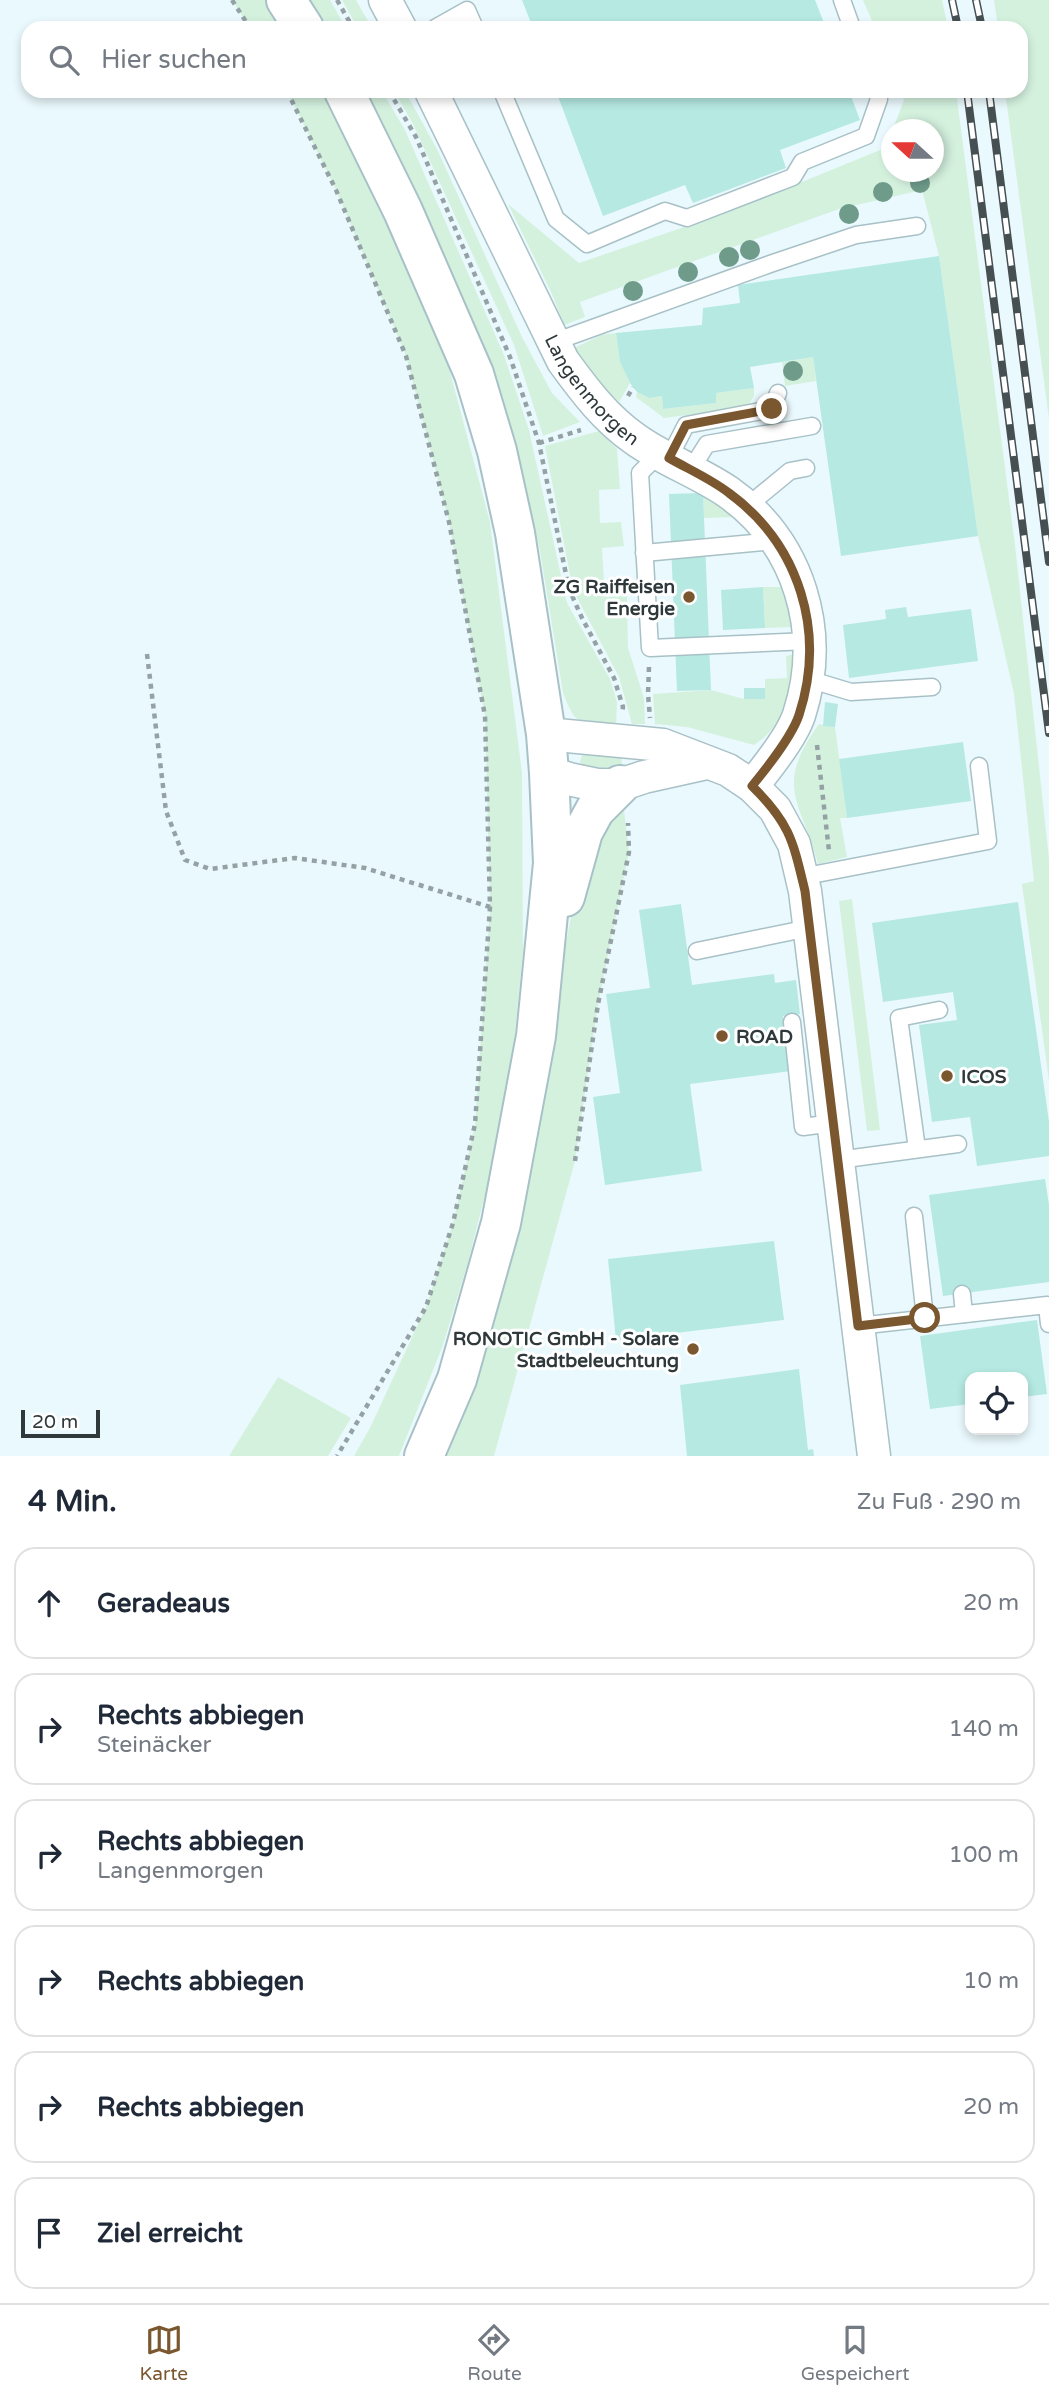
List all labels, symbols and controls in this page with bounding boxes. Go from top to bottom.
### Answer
search box [21,21,1028,98]
icon: search [45,41,83,79]
text: Hier suchen [101,44,247,75]
north arrow [881,119,944,182]
street label: Langenmorgen [540,331,643,450]
route end [756,393,787,424]
place label: ZG Raiffeisen Energie [554,576,675,621]
marker: ZG Raiffeisen Energie [681,589,697,605]
place label: ROAD [736,1026,793,1048]
marker: ROAD [714,1028,730,1044]
place label: ICOS [961,1066,1007,1088]
marker: ICOS [939,1068,955,1084]
route start [909,1302,940,1333]
place label: RONOTIC GmbH - Solare Stadtbeleuchtung [453,1328,679,1373]
marker: RONOTIC GmbH - Solare Stadtbeleuchtung [685,1341,701,1357]
map controls [965,1372,1028,1435]
button: locate [965,1372,1028,1435]
scale bar [21,1407,100,1439]
text: 20 m [32,1411,78,1433]
text: 4 Min. [28,1483,117,1520]
text: Zu Fuß · 290 m [857,1488,1021,1516]
icon: ahead [30,1584,68,1622]
text: Geradeaus [97,1588,230,1619]
text: 20 m [963,1589,1019,1617]
text: Rechts abbiegen [97,1700,304,1731]
icon: right [30,1710,68,1748]
text: 140 m [949,1715,1019,1743]
text: Steinäcker [97,1731,211,1759]
text: Rechts abbiegen [97,1826,304,1857]
icon: right [30,1836,68,1874]
text: 100 m [949,1841,1019,1869]
text: Langenmorgen [97,1857,264,1885]
icon: right [30,1962,68,2000]
text: Rechts abbiegen [97,1966,304,1997]
text: 10 m [963,1967,1019,1995]
icon: right [30,2088,68,2126]
text: Rechts abbiegen [97,2092,304,2123]
text: 20 m [963,2093,1019,2121]
icon: arrive [30,2214,68,2252]
text: Ziel erreicht [97,2218,243,2249]
tab: Karte [140,2321,188,2385]
tab: Route [467,2321,522,2385]
tab: Gespeichert [801,2321,909,2385]

